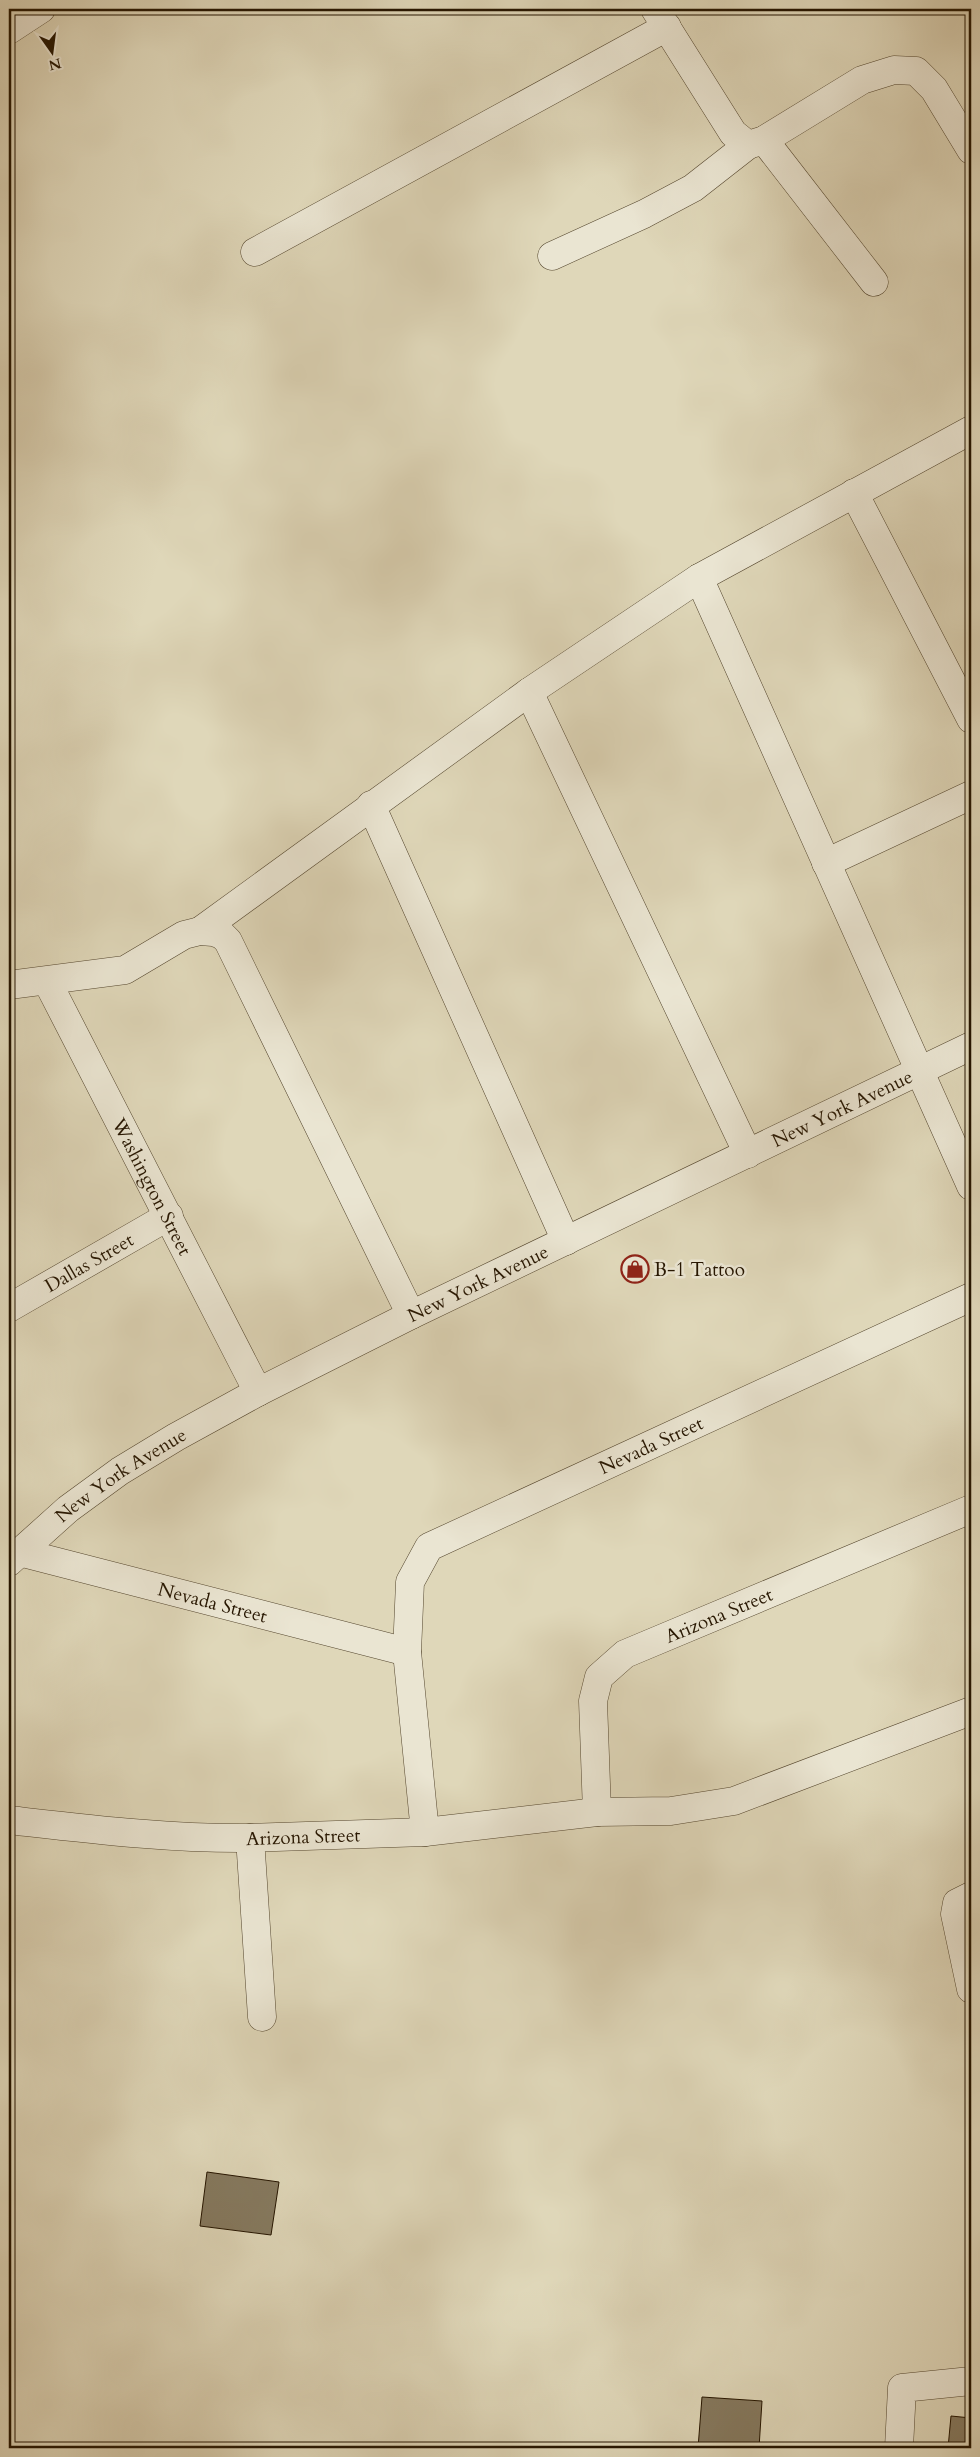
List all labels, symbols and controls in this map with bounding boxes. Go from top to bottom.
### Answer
north arrow [28,28,78,78]
text: N [47,53,63,75]
street label: New York Avenue [767,1064,917,1154]
street label: Washington Street [105,1113,198,1260]
street label: Dallas Street [40,1227,139,1299]
street label: New York Avenue [403,1239,553,1329]
shop icon: B-1 Tattoo [620,1254,650,1284]
place label: B-1 Tattoo [654,1257,745,1283]
street label: Nevada Street [595,1410,707,1481]
street label: New York Avenue [49,1422,191,1529]
street label: Nevada Street [155,1576,270,1629]
street label: Arizona Street [661,1582,777,1650]
street label: Arizona Street [246,1822,361,1852]

